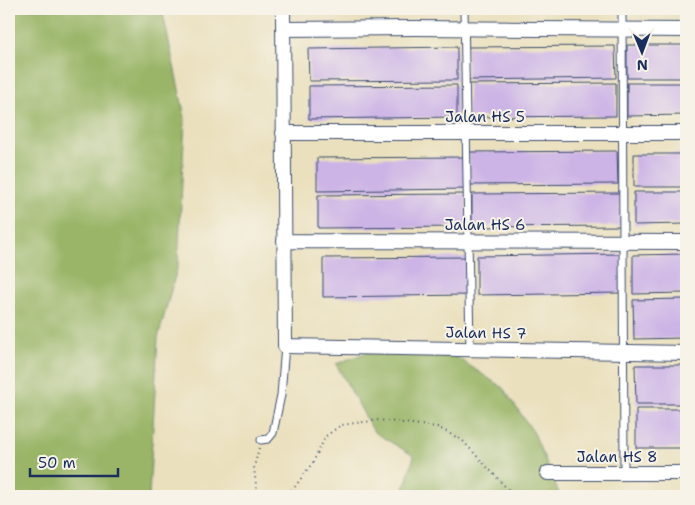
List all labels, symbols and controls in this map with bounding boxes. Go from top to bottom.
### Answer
north arrow [618,28,668,78]
text: N [637,56,648,74]
street label: Jalan HS 5 [445,107,525,127]
street label: Jalan HS 6 [444,215,526,235]
street label: Jalan HS 7 [445,322,527,344]
scale bar [30,445,118,477]
street label: Jalan HS 8 [576,447,658,467]
text: 50 m [38,453,76,473]

